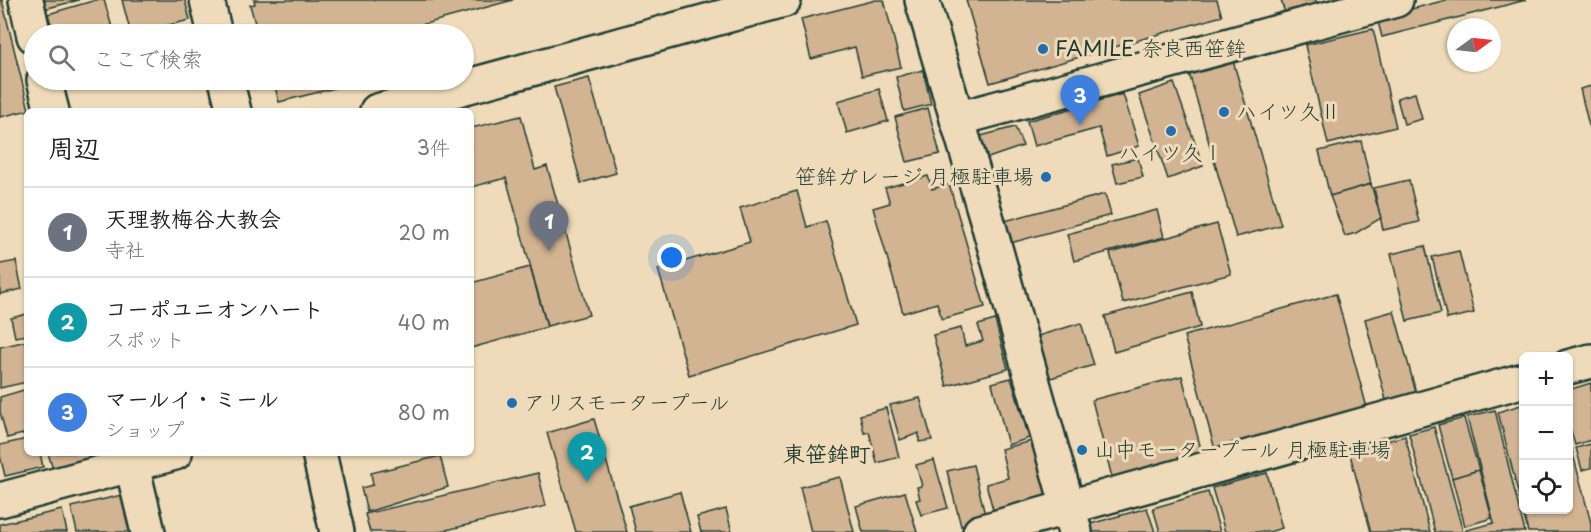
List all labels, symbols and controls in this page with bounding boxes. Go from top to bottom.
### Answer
north arrow [1447,18,1501,72]
search box [24,24,474,90]
place label: FAMILE 奈良西笹鉾 [1055,31,1246,63]
icon: search [45,41,78,74]
text: ここで検索 [93,41,203,74]
marker: FAMILE 奈良西笹鉾 [1036,42,1050,56]
pin: 3 [1060,76,1100,125]
place label: ハイツ久Ⅱ [1236,94,1341,126]
marker: ハイツ久Ⅱ [1217,105,1231,119]
marker: ハイツ久Ⅰ [1164,124,1178,138]
text: 周辺 [48,128,100,167]
text: 3件 [417,132,450,162]
place label: ハイツ久Ⅰ [1119,135,1224,167]
place label: 笹鉾ガレージ 月極駐車場 [795,159,1034,191]
marker: 笹鉾ガレージ 月極駐車場 [1039,170,1053,184]
text: 天理教梅谷大教会 [105,201,281,234]
pin: 1 [530,202,568,251]
text: 1 [63,217,72,247]
text: 20 m [398,217,450,247]
text: 寺社 [105,234,145,264]
your location [657,243,686,272]
text: コーポユニオンハート [105,291,324,324]
text: 2 [60,307,75,337]
text: 40 m [398,307,450,337]
text: スポット [105,324,185,354]
map controls [1519,352,1573,514]
button: + [1519,352,1573,406]
text: マールイ・ミール [105,381,279,414]
place label: アリスモータープール [524,385,729,417]
marker: アリスモータープール [505,396,519,410]
text: 3 [61,397,74,427]
text: 80 m [398,397,450,427]
button: − [1519,406,1573,460]
text: ショップ [105,414,184,444]
pin: 2 [568,432,606,482]
place label: 山中モータープール 月極駐車場 [1094,432,1391,464]
district label: 東笹鉾町 [783,436,871,469]
marker: 山中モータープール 月極駐車場 [1075,443,1089,457]
button: locate [1519,460,1573,514]

